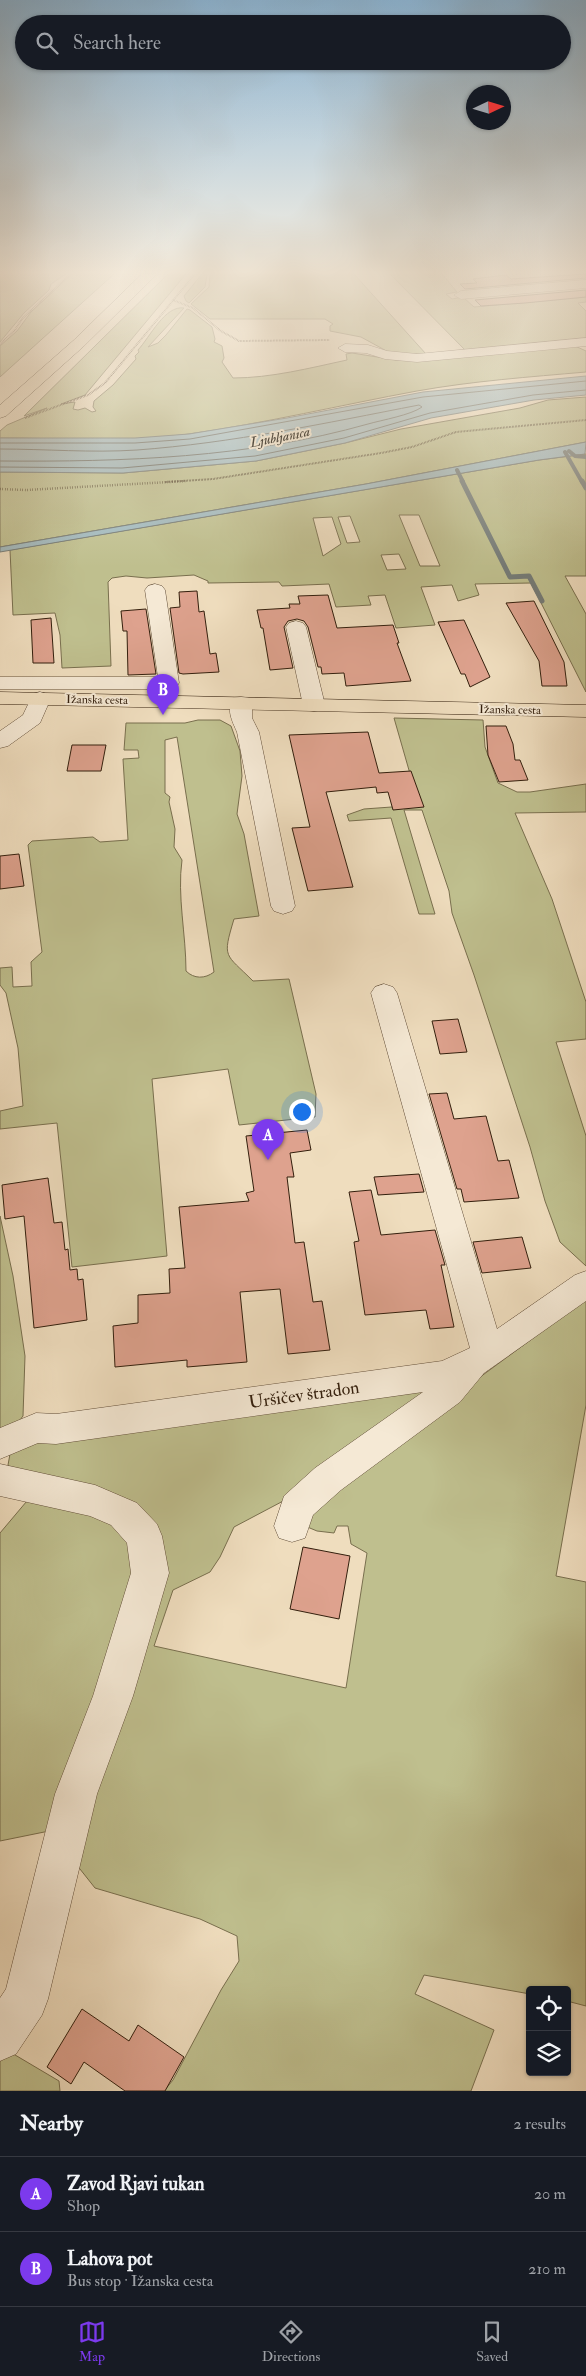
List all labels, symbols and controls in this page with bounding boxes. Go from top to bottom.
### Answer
search box [15,15,571,70]
icon: search [33,29,61,57]
text: Search here [73,31,161,55]
north arrow [466,85,511,130]
water label: Ljubljanica [248,423,312,451]
pin: B [147,674,179,715]
street label: Ižanska cesta [66,692,129,708]
street label: Ižanska cesta [479,702,542,718]
your location [289,1099,315,1125]
pin: A [252,1119,284,1160]
street label: Uršičev štradon [247,1376,361,1414]
map controls [526,1986,571,2076]
button: locate [526,1986,571,2031]
button: layers [526,2031,571,2076]
text: Nearby [20,2110,83,2137]
text: 2 results [513,2114,566,2134]
text: Zavod Rjavi tukan [67,2172,205,2196]
text: A [31,2184,41,2204]
text: 20 m [534,2184,566,2204]
text: Shop [67,2196,100,2216]
text: Lahova pot [67,2247,152,2271]
text: B [31,2259,41,2279]
text: 210 m [528,2259,566,2279]
text: Bus stop · Ižanska cesta [67,2271,213,2291]
tab: Map [78,2318,106,2365]
tab: Directions [262,2318,320,2365]
tab: Saved [476,2318,508,2365]

